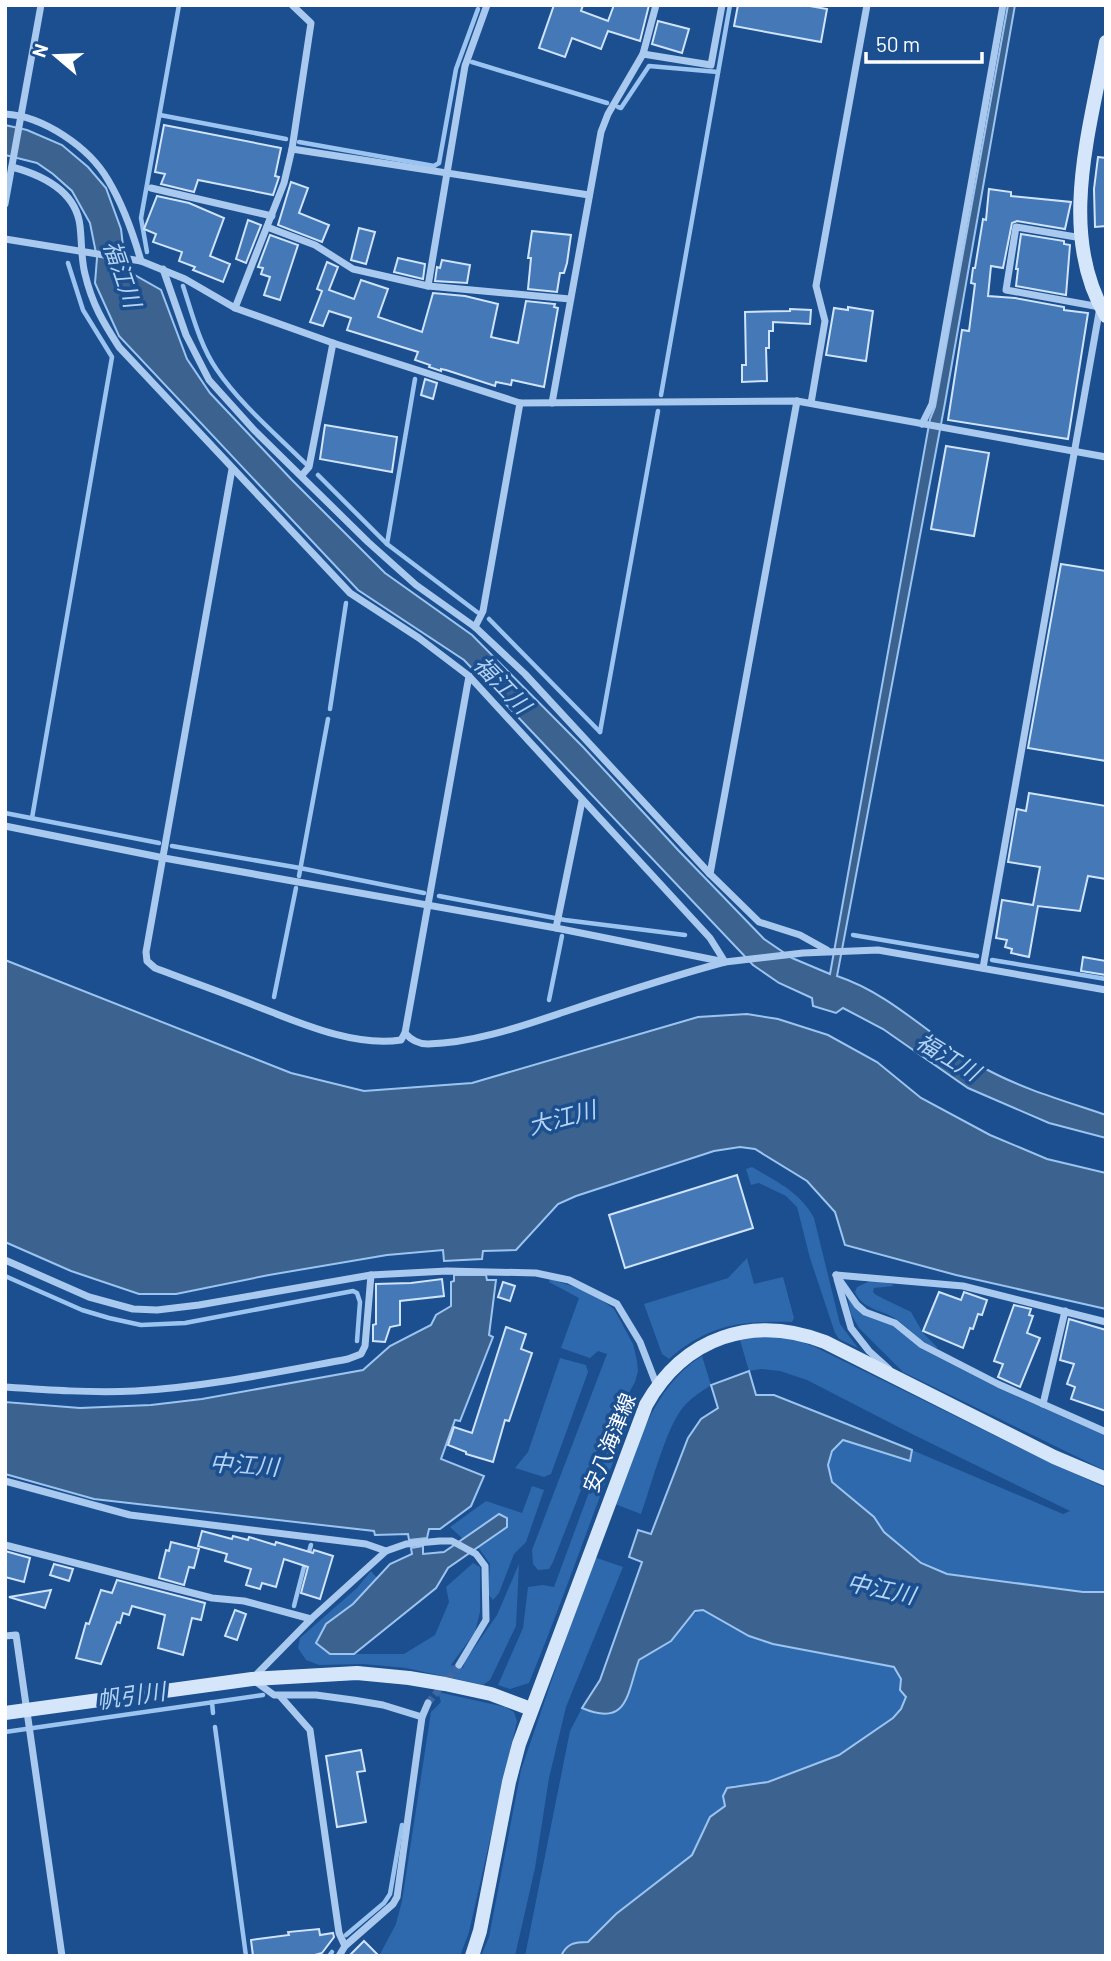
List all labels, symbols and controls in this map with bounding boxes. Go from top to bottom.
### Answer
north arrow [21,21,91,91]
scale bar [866,21,982,65]
text: 50 m [876,31,920,56]
text: N [27,41,52,60]
water label: 福江川 [98,236,148,314]
water label: 福江川 [469,650,539,721]
water label: 福江川 [912,1026,988,1087]
water label: 大江川 [525,1094,602,1139]
street label: 安八海津線 [577,1389,640,1496]
water label: 中江川 [209,1448,282,1481]
water label: 中江川 [845,1567,921,1610]
water label: 帆引川 [95,1676,170,1714]

